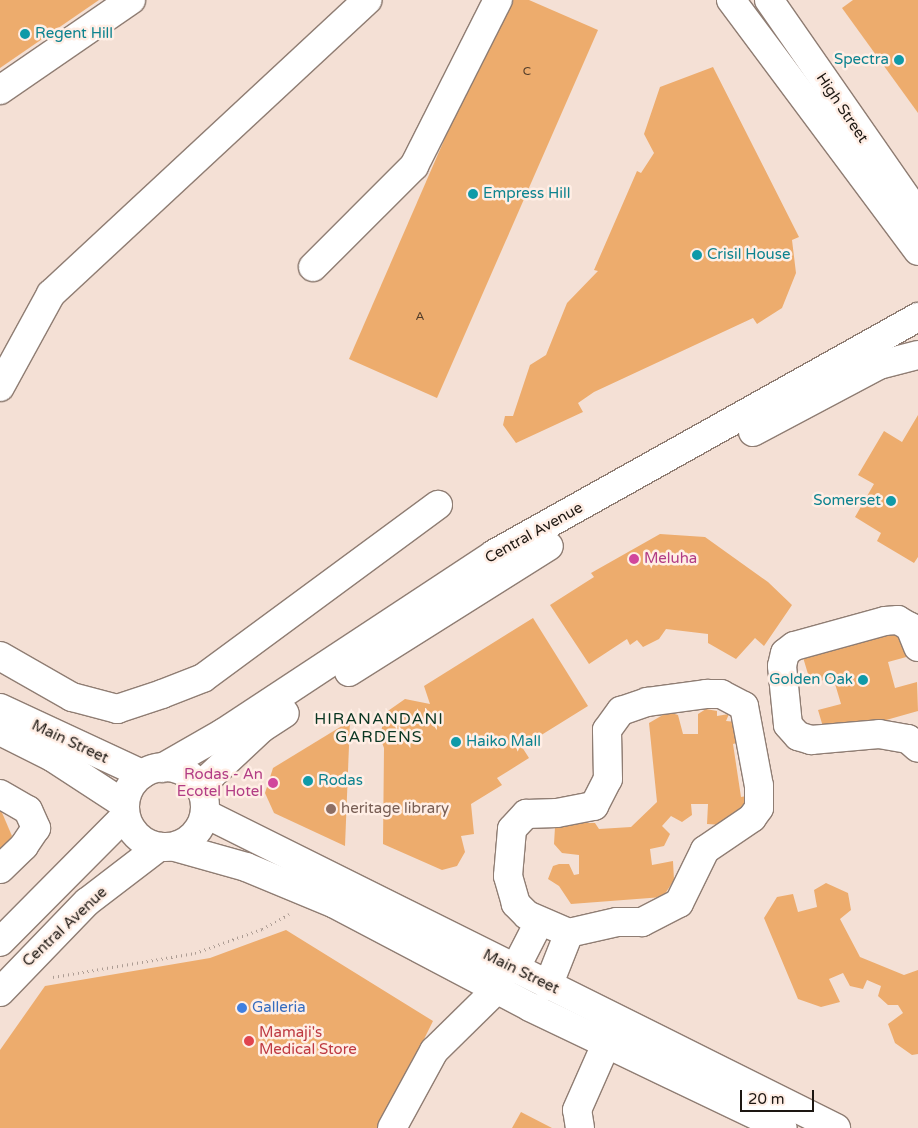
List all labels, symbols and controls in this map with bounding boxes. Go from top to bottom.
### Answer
place label: Regent Hill [35,25,113,43]
marker: Regent Hill [19,28,31,40]
place label: Spectra [834,51,889,69]
marker: Spectra [893,54,905,66]
house number: C [523,65,531,79]
street label: High Street [812,70,872,146]
place label: Empress Hill [483,185,570,203]
marker: Empress Hill [467,188,479,200]
place label: Crisil House [707,246,790,264]
marker: Crisil House [691,249,703,261]
house number: A [416,310,424,324]
place label: Somerset [813,492,881,510]
marker: Somerset [885,495,897,507]
street label: Central Avenue [482,499,586,567]
place label: Meluha [644,550,697,568]
marker: Meluha [628,553,640,565]
place label: Golden Oak [769,671,853,689]
marker: Golden Oak [857,674,869,686]
district label: HIRANANDANI GARDENS [313,709,445,747]
street label: Main Street [29,716,111,768]
place label: Haiko Mall [466,733,541,751]
marker: Haiko Mall [450,736,462,748]
place label: Rodas - An Ecotel Hotel [177,765,263,800]
place label: Rodas [318,772,363,790]
marker: Rodas [302,775,314,787]
marker: Rodas - An Ecotel Hotel [267,777,279,789]
place label: heritage library [341,800,449,818]
marker: heritage library [325,803,337,815]
street label: Central Avenue [19,883,111,971]
street label: Main Street [480,946,562,998]
place label: Galleria [252,999,306,1017]
marker: Galleria [236,1002,248,1014]
place label: Mamaji's Medical Store [259,1023,357,1058]
marker: Mamaji's Medical Store [243,1035,255,1047]
scale bar [743,1080,817,1112]
text: 20 m [748,1090,785,1108]

